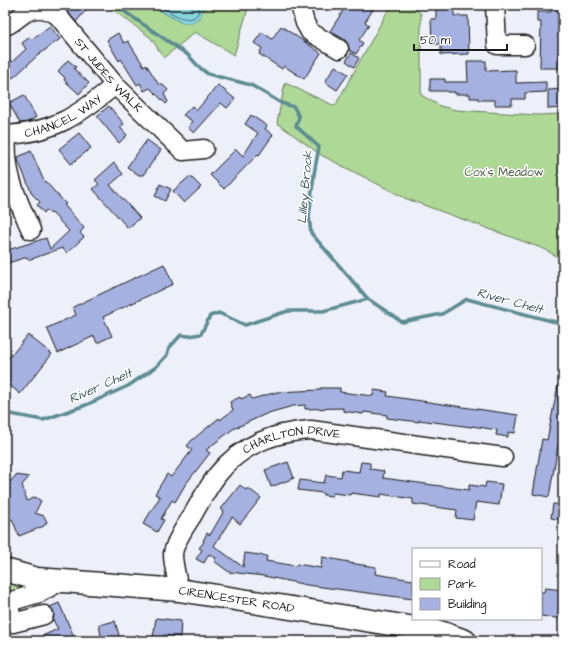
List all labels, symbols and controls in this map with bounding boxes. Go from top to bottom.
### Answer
scale bar [414,26,507,52]
text: 50 m [420,32,451,49]
street label: ST JUDES WALK [70,34,147,117]
street label: CHANCEL WAY [23,90,106,142]
water label: Lilley Brook [293,149,318,225]
park label: Cox's Meadow [465,164,544,181]
water label: River Chelt [475,284,546,319]
water label: River Chelt [66,363,136,408]
street label: CHARLTON DRIVE [239,422,342,458]
legend [412,548,542,620]
text: Road [448,556,476,573]
text: Park [448,576,476,593]
street label: CIRENCESTER ROAD [177,582,296,617]
text: Building [448,596,486,614]

